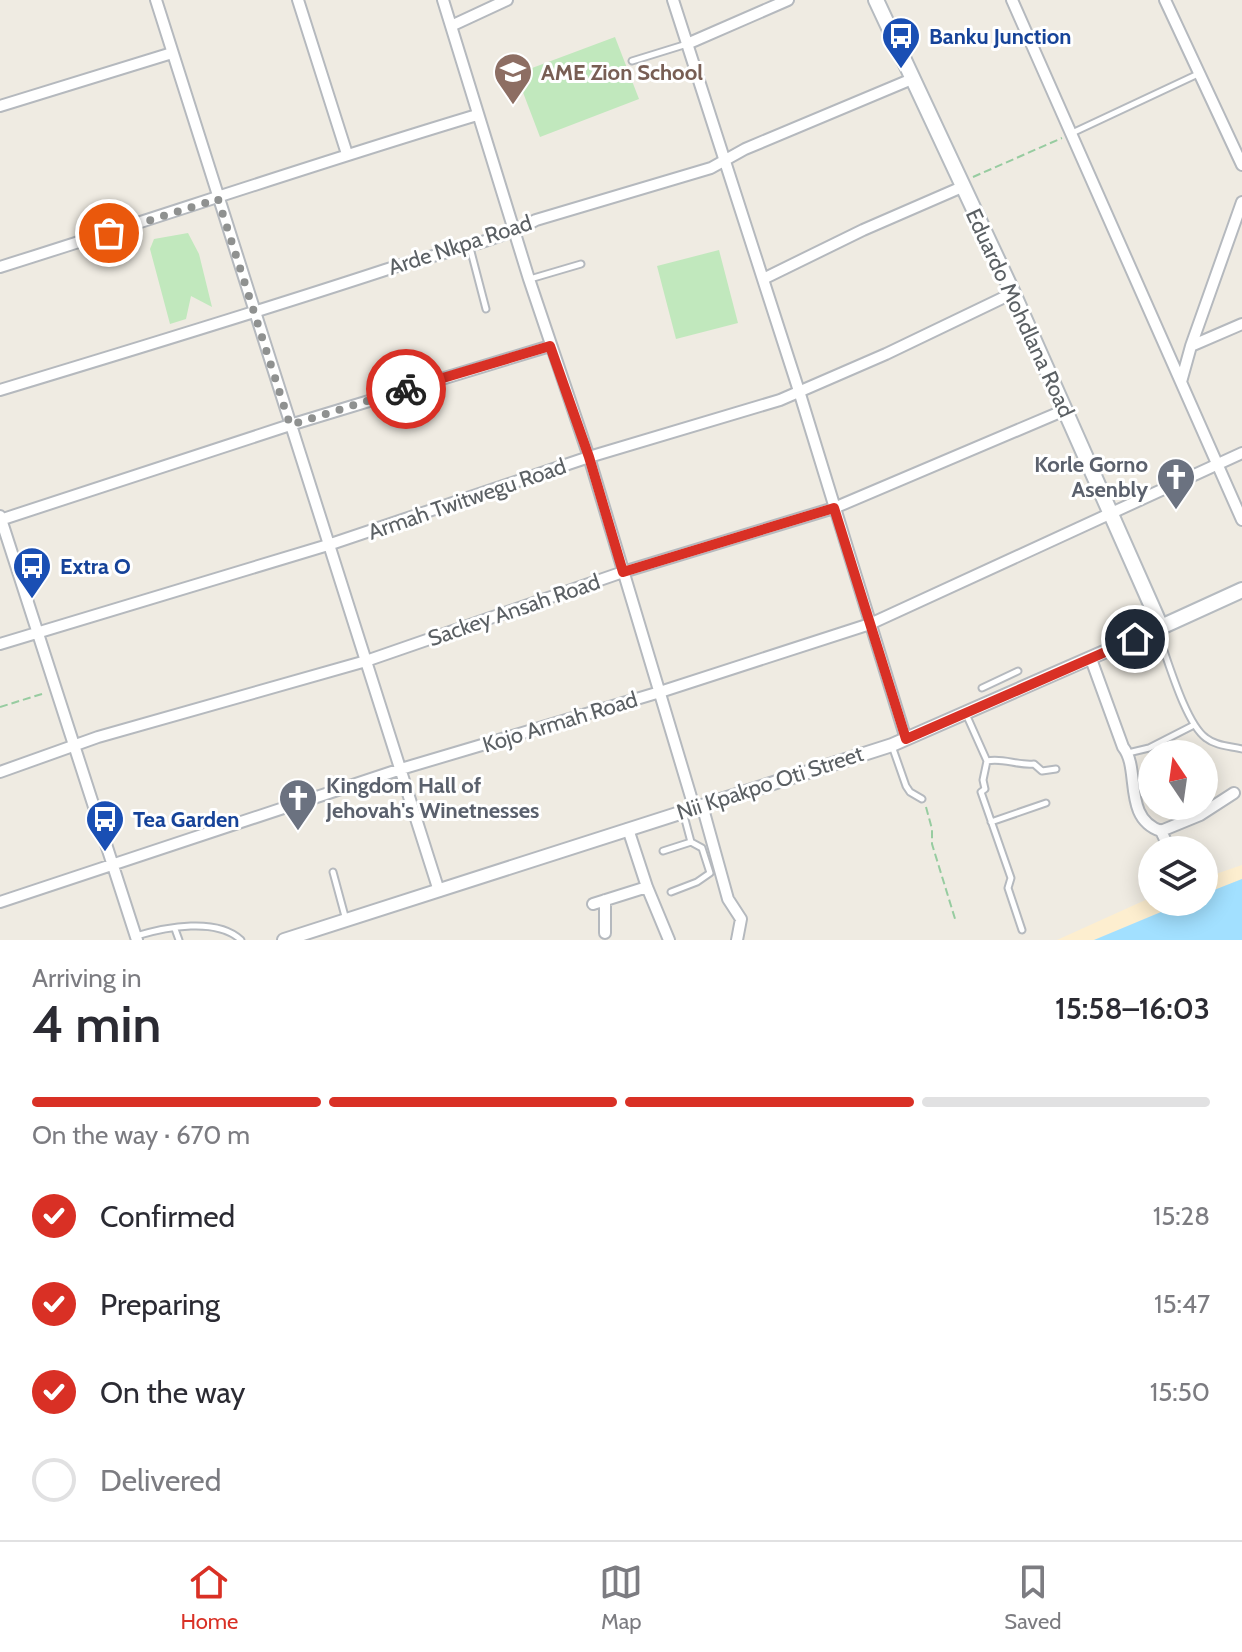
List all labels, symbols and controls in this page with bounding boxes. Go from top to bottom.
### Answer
bus stop icon: Banku Junction [880,15,922,70]
place label: Banku Junction [929,23,1071,50]
school or university icon: AME Zion School [492,51,534,106]
place label: AME Zion School [541,59,703,86]
pin [75,199,143,267]
street label: Eduardo Mohdlana Road [960,204,1080,422]
street label: Arde Nkpa Road [385,209,535,281]
icon: bag [87,211,131,255]
courier [366,349,446,429]
icon: bike [384,367,428,411]
place label: Korle Gorno Asenbly [1034,451,1148,503]
street label: Armah Twitwegu Road [364,452,570,546]
church icon: Korle Gorno Asenbly [1155,456,1197,511]
bus stop icon: Extra O [11,545,53,600]
place label: Extra O [60,553,131,580]
street label: Sackey Ansah Road [424,568,604,652]
pin [1101,605,1169,673]
icon: home [1113,617,1157,661]
street label: Kojo Armah Road [479,686,641,758]
street label: Nii Kpakpo Oti Street [673,740,867,826]
north arrow [1138,740,1218,820]
map controls [1138,740,1218,916]
place label: Kingdom Hall of Jehovah's Winetnesses [325,772,539,824]
church icon: Kingdom Hall of Jehovah's Winetnesses [277,777,319,832]
bus stop icon: Tea Garden [84,798,126,853]
place label: Tea Garden [133,806,239,833]
button: layers [1138,836,1218,916]
text: Arriving in [32,962,142,994]
text: 15:58–16:03 [1055,990,1210,1027]
text: 4 min [32,992,161,1055]
text: On the way · 670 m [32,1119,250,1151]
icon: check [32,1194,76,1238]
text: Confirmed [100,1198,235,1235]
text: 15:28 [1153,1200,1210,1232]
icon: check [32,1282,76,1326]
text: Preparing [100,1286,220,1323]
text: 15:47 [1154,1288,1210,1320]
icon: check [32,1370,76,1414]
text: On the way [100,1374,245,1411]
text: 15:50 [1150,1376,1210,1408]
text: Delivered [100,1462,221,1499]
tab: Home [180,1560,238,1635]
tab: Map [599,1560,643,1635]
tab: Saved [1004,1560,1061,1635]

